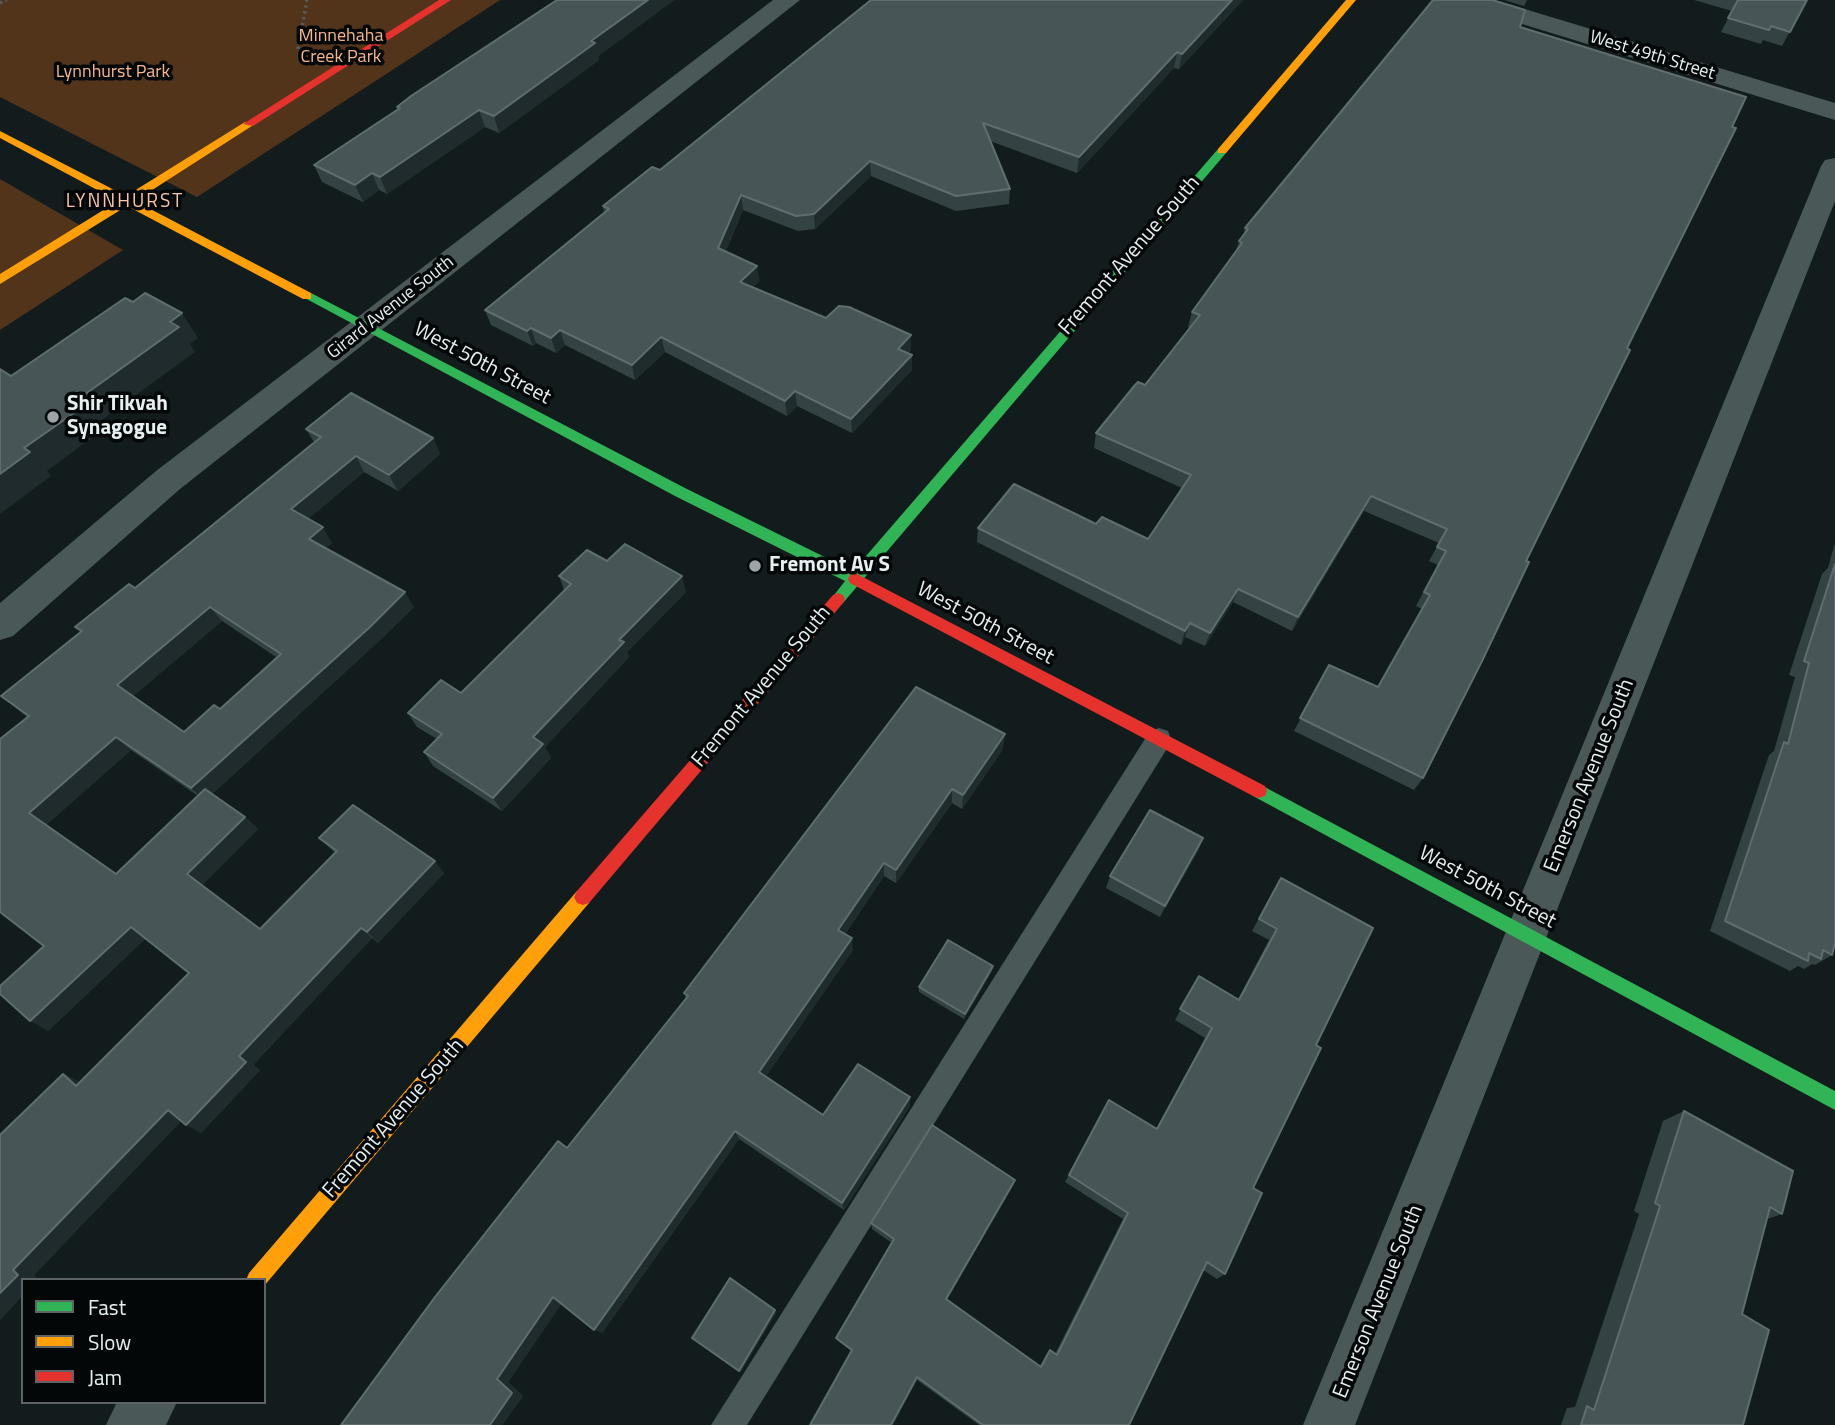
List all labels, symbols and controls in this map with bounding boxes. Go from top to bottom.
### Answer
park label: Minnehaha Creek Park [299,26,383,68]
street label: West 49th Street [1587,27,1717,85]
park label: Lynnhurst Park [56,62,170,84]
street label: Fremont Avenue South [1054,171,1206,341]
district label: LYNNHURST [67,191,183,213]
street label: Girard Avenue South [323,252,459,364]
street label: West 50th Street [409,317,555,411]
place label: Shir Tikvah Synagogue [67,392,168,442]
marker: Shir Tikvah Synagogue [45,409,61,425]
place label: Fremont Av S [769,553,890,579]
marker: Fremont Av S [747,558,763,574]
street label: West 50th Street [912,577,1058,671]
street label: Fremont Avenue South [687,601,837,773]
street label: Emerson Avenue South [1540,676,1640,876]
street label: West 50th Street [1414,841,1560,935]
street label: Fremont Avenue South [318,1034,470,1204]
street label: Emerson Avenue South [1329,1202,1429,1402]
legend [21,1278,266,1404]
text: Fast [88,1291,126,1323]
text: Slow [88,1326,131,1358]
text: Jam [88,1361,122,1393]

